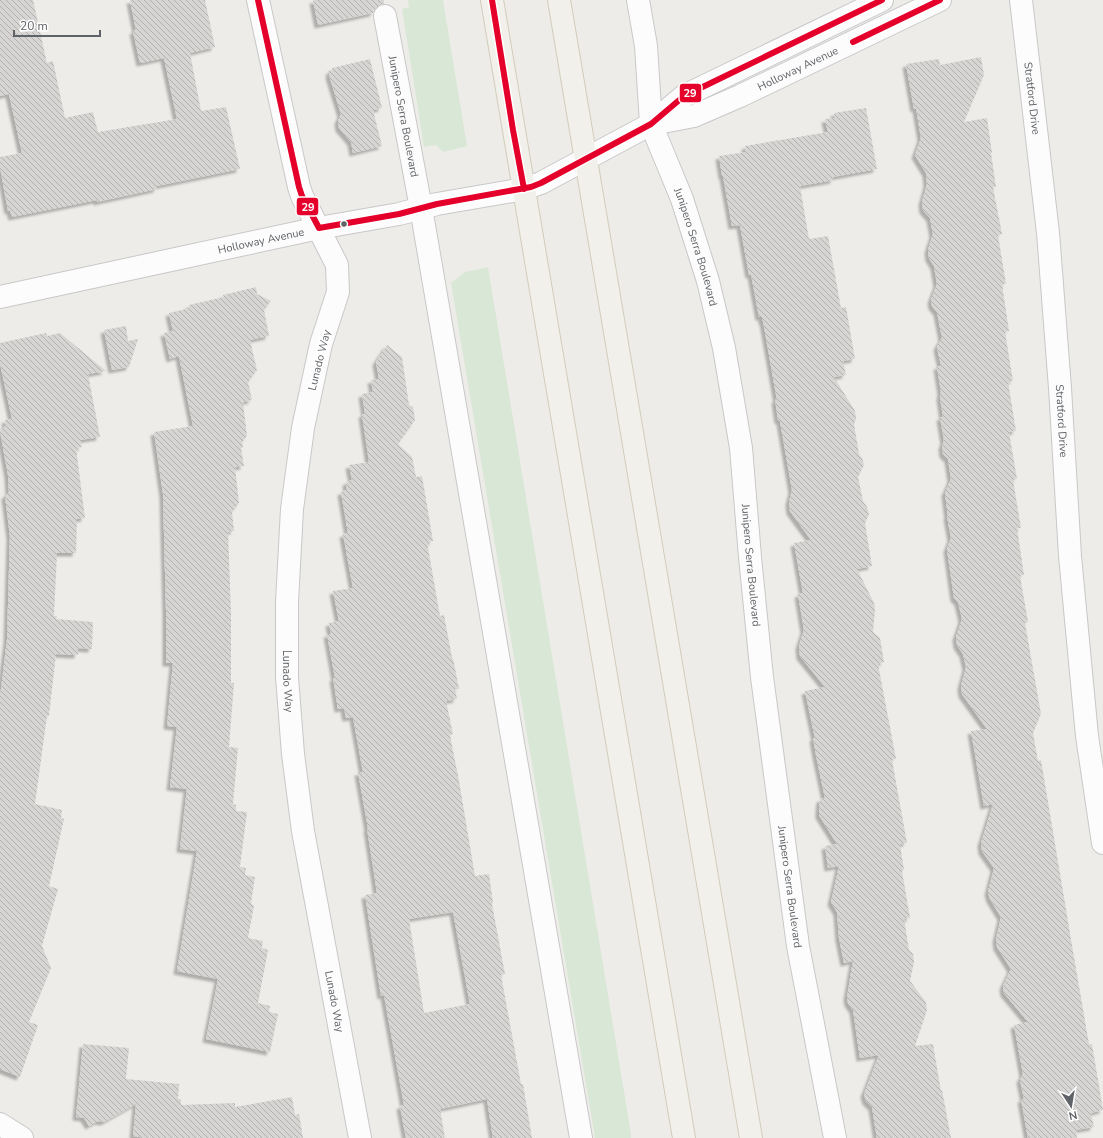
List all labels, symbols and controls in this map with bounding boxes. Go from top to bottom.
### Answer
scale bar [14,12,100,38]
text: 20 m [20,18,48,34]
street label: Holloway Avenue [755,43,841,95]
street label: Junipero Serra Boulevard [384,53,422,178]
street label: Stratford Drive [1020,61,1044,136]
line badge: 29 [679,83,702,103]
text: 29 [683,86,697,101]
street label: Junipero Serra Boulevard [670,185,721,308]
line badge: 29 [296,197,319,216]
text: 29 [301,200,315,215]
unlabelled marker [339,219,349,229]
street label: Holloway Avenue [217,224,306,258]
street label: Lunado Way [305,328,334,392]
street label: Stratford Drive [1052,384,1071,458]
street label: Junipero Serra Boulevard [738,502,764,627]
street label: Lunado Way [279,650,297,713]
street label: Junipero Serra Boulevard [774,824,805,949]
street label: Lunado Way [321,969,347,1034]
north arrow [1051,1086,1091,1126]
text: N [1067,1107,1079,1123]

